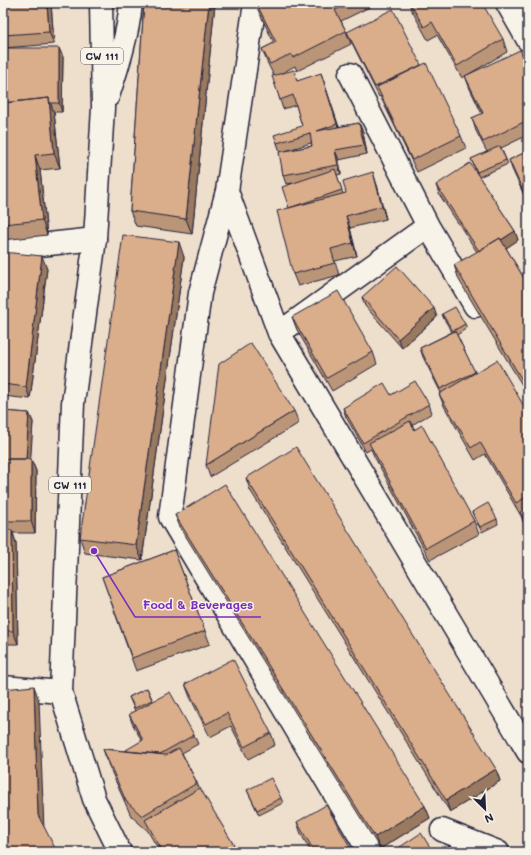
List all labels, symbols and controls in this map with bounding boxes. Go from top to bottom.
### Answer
road number: CW 111 [81,48,123,64]
road number: CW 111 [49,477,91,493]
callout: Food & Beverages [135,593,261,617]
text: Food & Beverages [143,596,253,612]
north arrow [465,789,505,829]
text: N [482,810,496,827]

